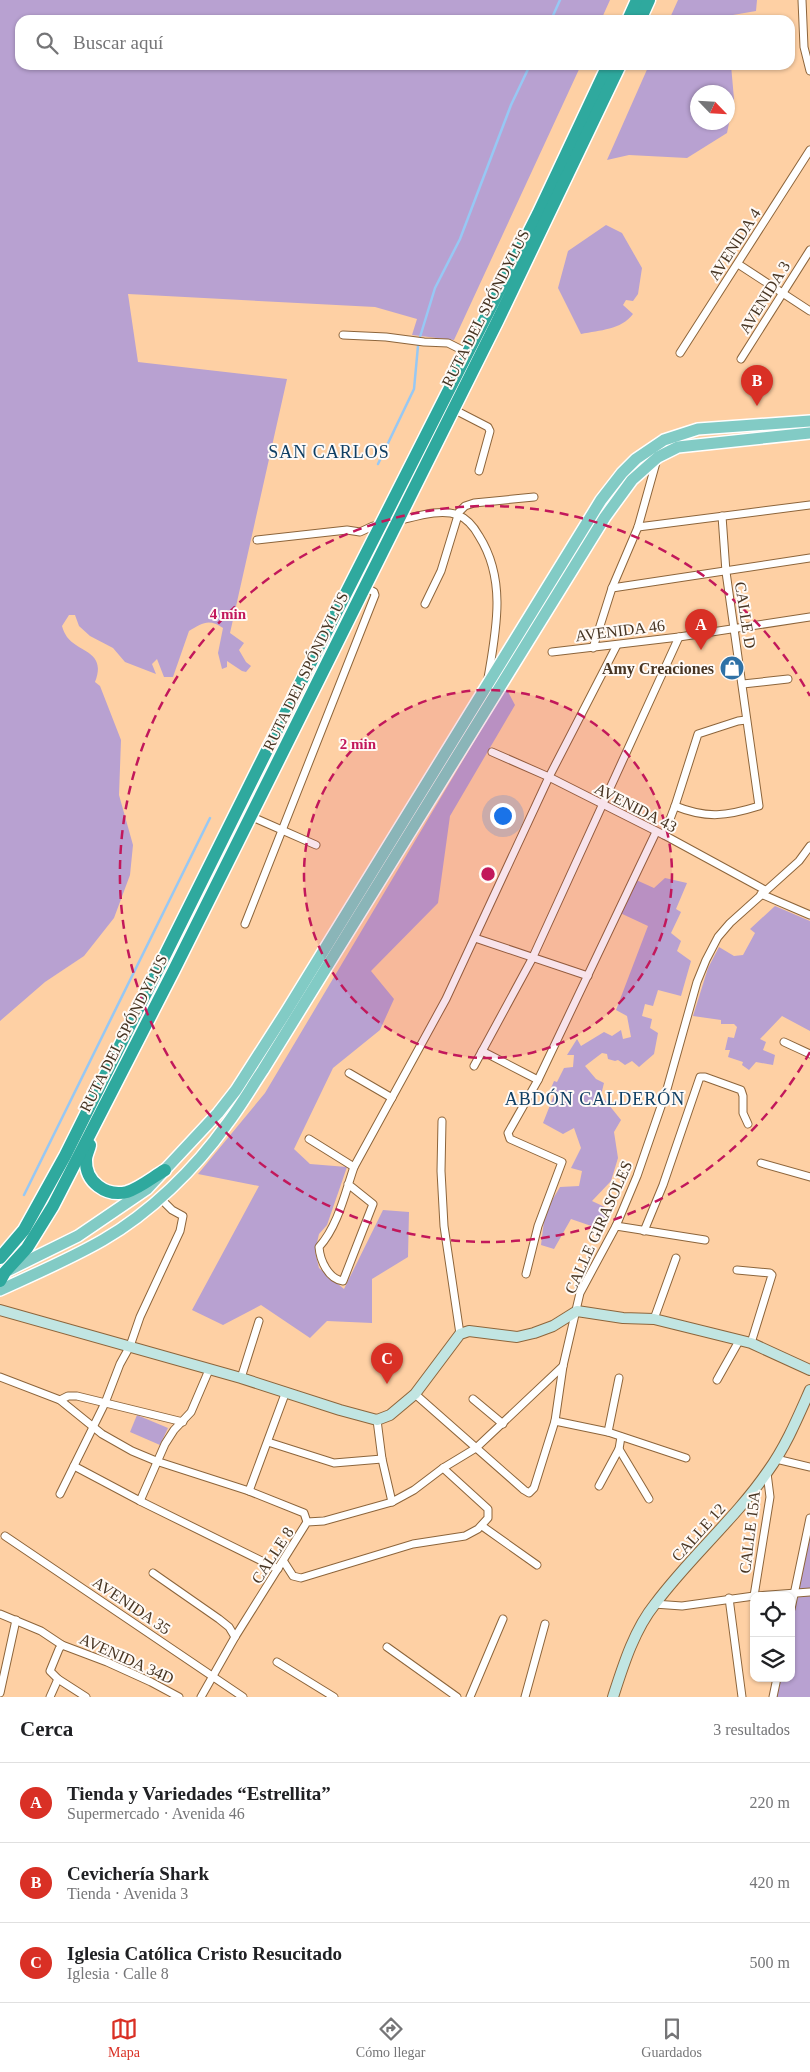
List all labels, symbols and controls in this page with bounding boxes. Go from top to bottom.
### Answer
search box [15,15,795,70]
icon: search [33,29,61,57]
text: Buscar aquí [73,32,163,53]
north arrow [690,85,735,130]
street label: AVENIDA 4 [705,205,764,283]
street label: RUTA DEL SPÓNDYLUS [437,226,533,390]
street label: AVENIDA 3 [736,258,793,337]
pin: B [741,365,773,406]
district label: SAN CARLOS [268,442,390,462]
street label: CALLE D [732,581,759,650]
street label: RUTA DEL SPÓNDYLUS [259,589,351,753]
text: 4 min [210,606,247,622]
pin: A [685,609,717,650]
street label: AVENIDA 46 [574,617,666,644]
shop icon: Amy Creaciones [719,655,745,681]
place label: Amy Creaciones [602,660,714,678]
text: 2 min [340,736,377,752]
street label: AVENIDA 43 [592,779,680,835]
your location [490,803,516,829]
centre of rings [479,865,497,883]
street label: RUTA DEL SPÓNDYLUS [75,951,171,1115]
district label: ABDÓN CALDERÓN [505,1088,685,1109]
street label: CALLE GIRASOLES [561,1158,635,1296]
pin: C [371,1343,403,1384]
street label: CALLE 15A [736,1489,763,1574]
street label: CALLE 12 [668,1500,729,1565]
street label: CALLE 8 [248,1524,297,1587]
street label: AVENIDA 35 [90,1573,174,1638]
map controls [750,1592,795,1682]
button: locate [750,1592,795,1637]
street label: AVENIDA 34D [77,1630,177,1687]
button: layers [750,1637,795,1682]
text: Cerca [20,1717,73,1741]
text: 3 resultados [713,1721,790,1738]
text: Tienda y Variedades “Estrellita” [67,1783,331,1804]
text: A [30,1794,42,1811]
text: 220 m [750,1794,790,1811]
text: Supermercado · Avenida 46 [67,1805,245,1822]
text: Cevichería Shark [67,1863,209,1884]
text: B [31,1874,41,1891]
text: 420 m [750,1874,790,1891]
text: Tienda · Avenida 3 [67,1885,188,1902]
text: Iglesia Católica Cristo Resucitado [67,1943,342,1964]
text: C [30,1954,42,1971]
text: 500 m [750,1954,790,1971]
text: Iglesia · Calle 8 [67,1965,169,1982]
tab: Mapa [108,2015,140,2061]
tab: Cómo llegar [356,2015,425,2061]
tab: Guardados [641,2015,702,2061]

